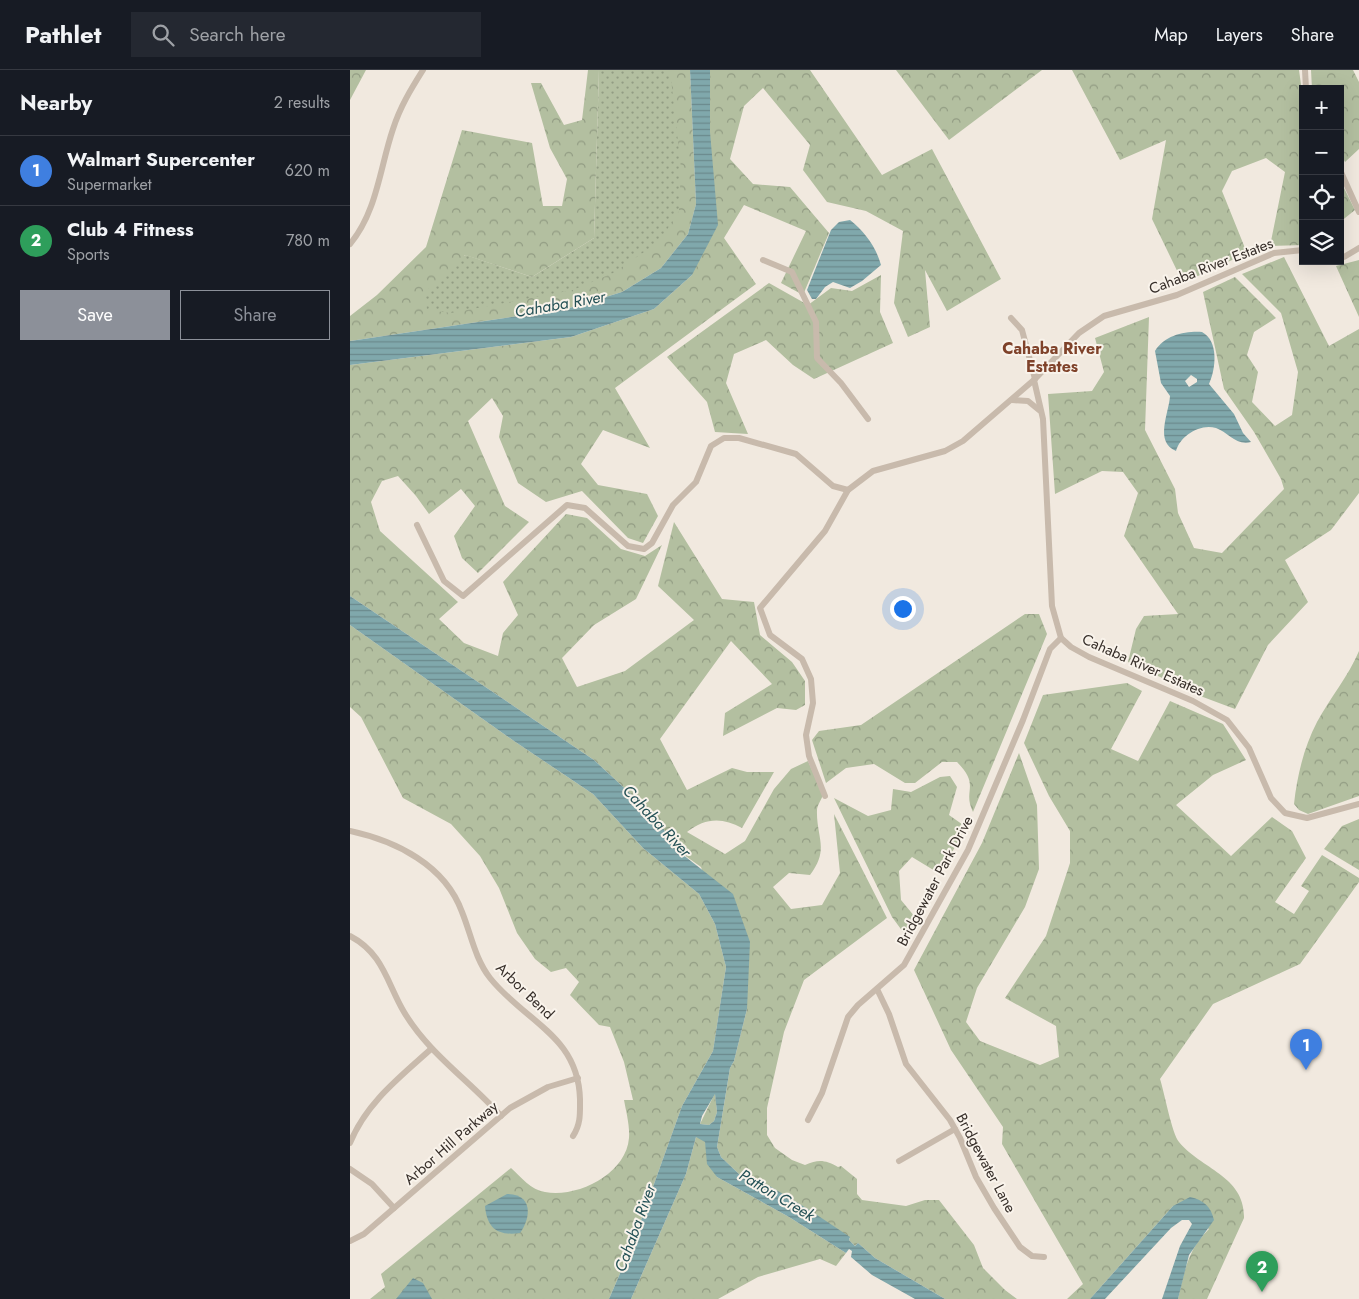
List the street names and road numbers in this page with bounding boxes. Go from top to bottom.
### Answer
street label: Cahaba River Estates [1146,232,1276,300]
street label: Cahaba River Estates [1079,628,1207,702]
street label: Bridgewater Park Drive [891,812,979,950]
street label: Arbor Bend [491,957,559,1025]
street label: Arbor Hill Parkway [399,1096,503,1190]
street label: Bridgewater Lane [950,1109,1022,1217]

